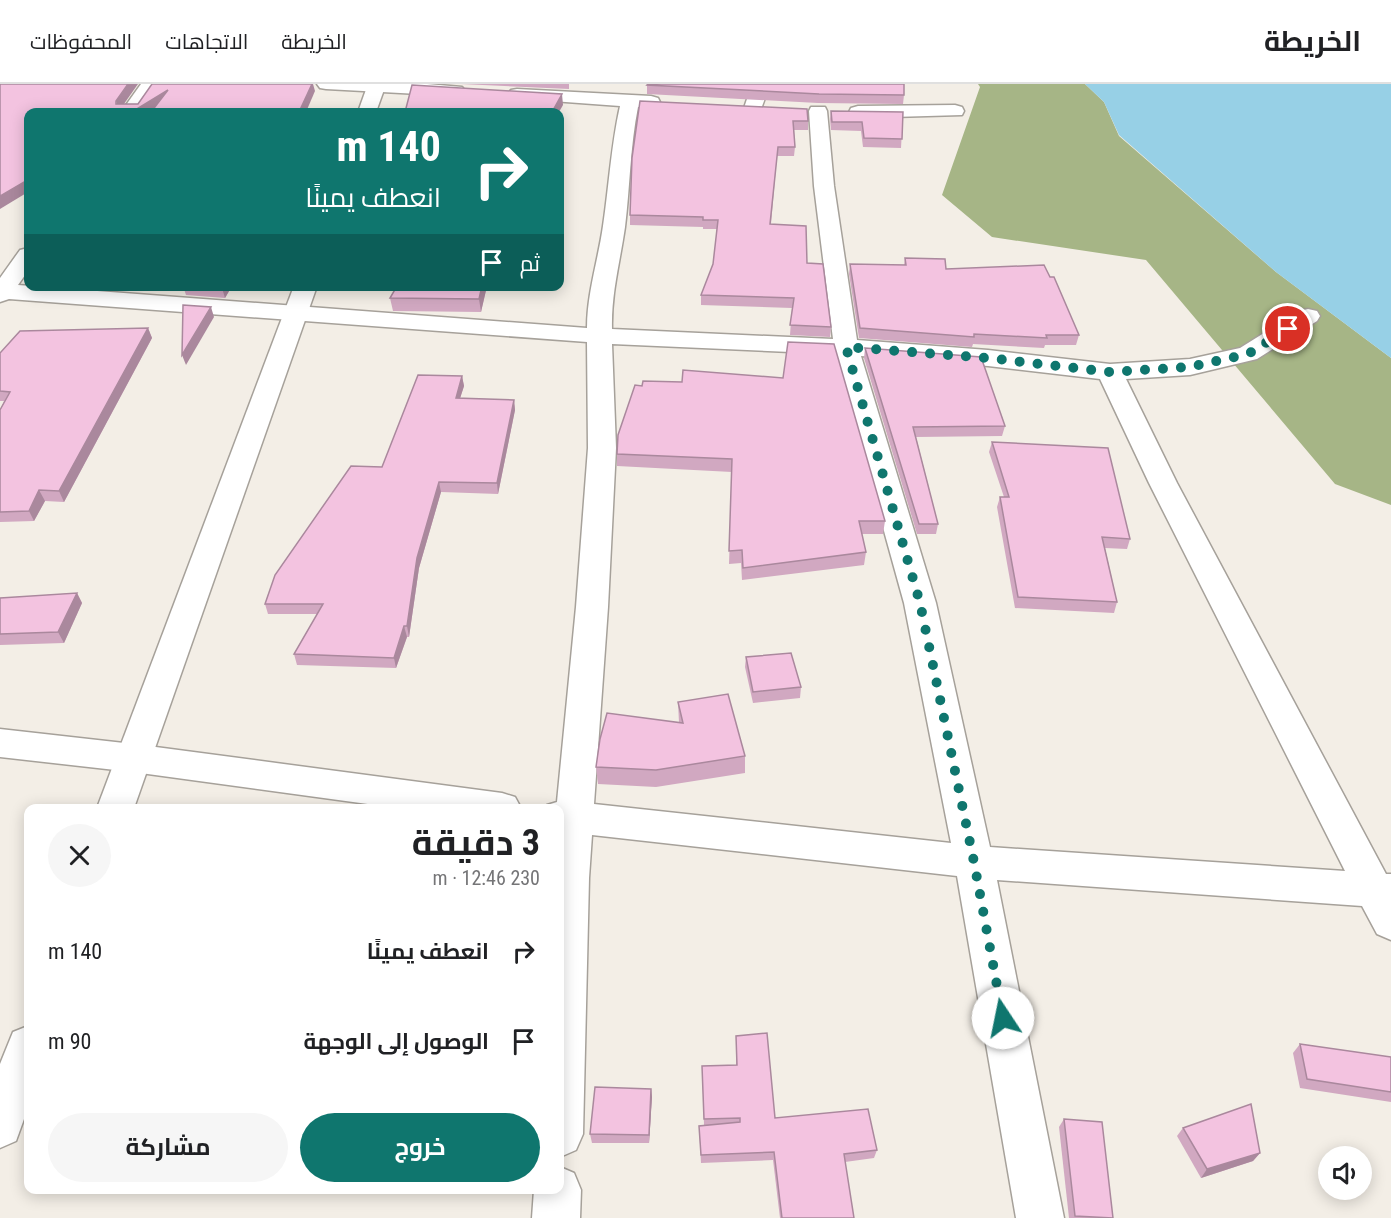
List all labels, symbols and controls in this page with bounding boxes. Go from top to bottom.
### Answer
text: الخريطة [1264,25,1361,58]
text: المحفوظات [30,30,132,54]
text: الاتجاهات [165,30,248,54]
text: الخريطة [281,30,347,54]
text: 140 m [336,122,441,171]
icon: right [462,132,540,210]
text: انعطف يمينًا [305,182,441,214]
icon: arrive [475,246,508,279]
text: ثم [520,251,540,276]
pin [1262,303,1313,354]
icon: arrive [1271,312,1304,345]
text: 3 دقيقة [412,822,540,864]
button: close [48,824,111,887]
text: 230 m · 12:46 [433,866,540,890]
icon: right [507,935,540,968]
text: 140 m [48,939,102,964]
text: انعطف يمينًا [367,939,489,964]
position arrow [971,986,1035,1050]
icon: arrive [507,1025,540,1058]
text: 90 m [48,1029,91,1054]
text: الوصول إلى الوجهة [304,1029,489,1054]
button: مشاركة [48,1113,288,1182]
button: خروج [300,1113,540,1182]
map controls [1318,1146,1372,1200]
button: sound [1318,1146,1372,1200]

